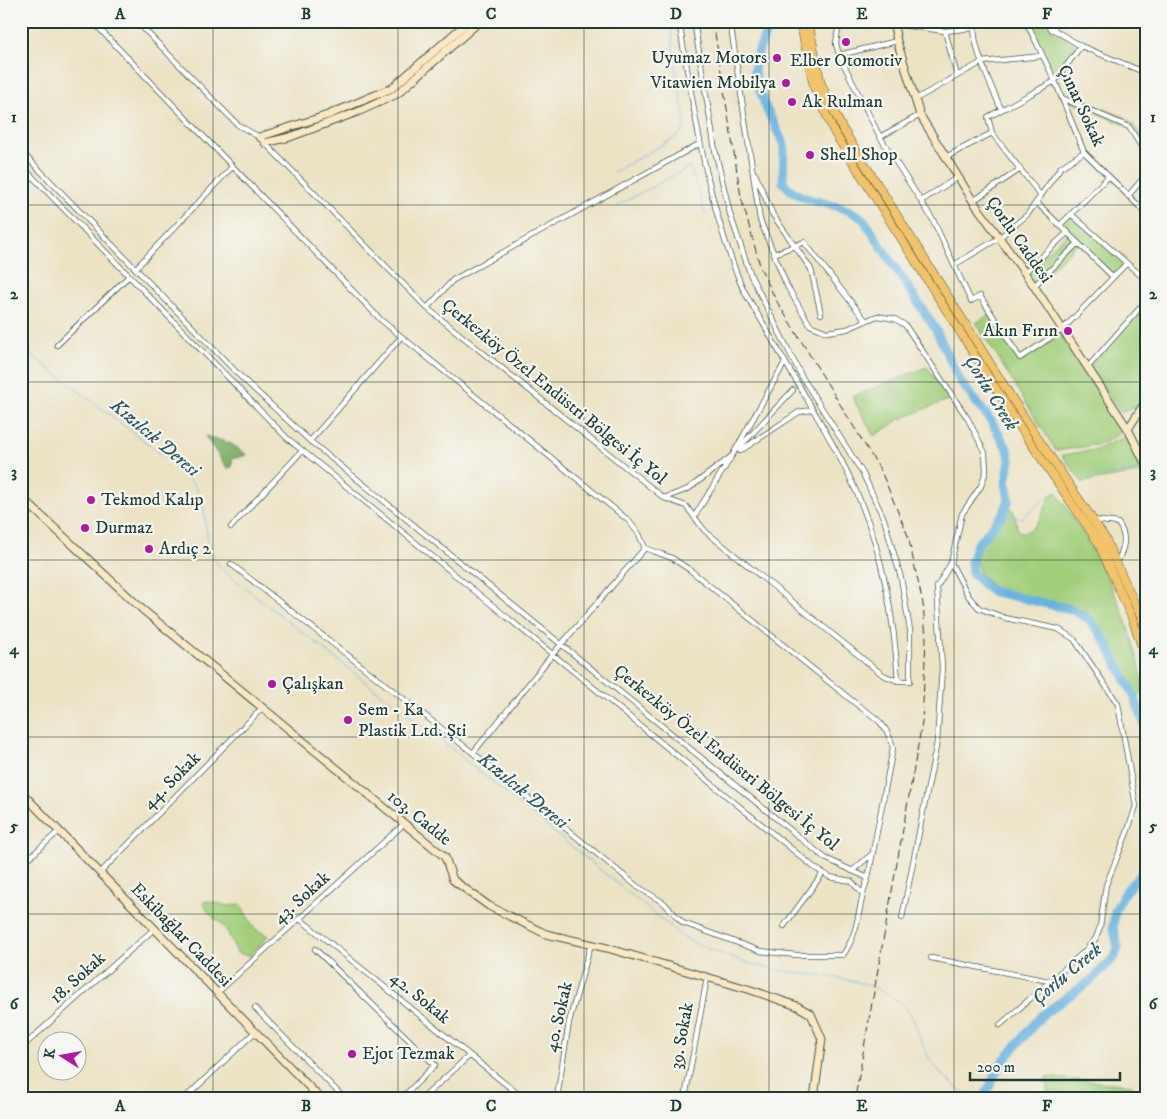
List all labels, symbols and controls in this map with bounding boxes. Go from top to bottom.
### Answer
text: A [114,4,126,24]
text: B [301,4,311,24]
text: C [486,4,496,24]
text: D [670,4,682,24]
text: E [856,4,868,24]
text: F [1042,4,1052,24]
marker: Elber Otomotiv [840,36,852,48]
place label: Uyumaz Motors [651,47,767,69]
place label: Elber Otomotiv [790,50,902,72]
marker: Uyumaz Motors [771,52,783,64]
street label: Çınar Sokak [1052,62,1110,151]
place label: Vitawien Mobilya [650,72,776,94]
marker: Vitawien Mobilya [780,77,792,89]
place label: Ak Rulman [802,91,883,113]
marker: Ak Rulman [786,96,798,108]
text: 1 [11,107,17,127]
text: 1 [1150,107,1156,127]
place label: Shell Shop [820,144,898,166]
marker: Shell Shop [804,149,816,161]
street label: Çorlu Caddesi [981,192,1057,288]
text: 2 [10,284,19,304]
text: 2 [1149,284,1158,304]
street label: Çerkezköy Özel Endüstri Bölgesi İç Yol [437,293,672,490]
place label: Akın Fırın [983,320,1059,342]
marker: Akın Fırın [1062,325,1074,337]
water label: Çorlu Creek [959,351,1023,435]
water label: Kızılcık Deresi [105,393,205,483]
text: 3 [11,462,17,482]
text: 3 [1150,462,1156,482]
place label: Tekmod Kalıp [101,489,204,511]
marker: Tekmod Kalıp [85,494,97,506]
place label: Durmaz [95,517,153,539]
marker: Durmaz [79,522,91,534]
place label: Ardıç 2 [159,538,211,560]
marker: Ardıç 2 [143,543,155,555]
text: 4 [8,639,19,659]
text: 4 [1147,639,1158,659]
street label: Çerkezköy Özel Endüstri Bölgesi İç Yol [609,659,844,856]
place label: Çalışkan [282,673,344,695]
marker: Çalışkan [266,678,278,690]
place label: Sem - Ka Plastik Ltd. Şti [358,699,466,742]
marker: Sem - Ka Plastik Ltd. Şti [342,714,354,726]
street label: 44. Sokak [138,747,206,815]
water label: Kızılcık Deresi [472,747,573,835]
street label: 103. Cadde [383,786,455,850]
text: 5 [9,816,18,836]
text: 5 [1148,816,1157,836]
street label: 43. Sokak [269,867,335,929]
street label: Eskibağlar Caddesi [126,878,236,992]
water label: Çorlu Creek [1027,938,1107,1010]
street label: 18. Sokak [46,947,110,1009]
street label: 42. Sokak [385,967,455,1029]
street label: 40. Sokak [540,979,578,1054]
text: 6 [10,994,20,1014]
text: 6 [1149,994,1159,1014]
street label: 39. Sokak [665,1001,699,1071]
north arrow [38,1032,88,1082]
place label: Ejot Tezmak [362,1043,455,1065]
text: K [40,1046,60,1060]
marker: Ejot Tezmak [346,1048,358,1060]
scale bar [970,1049,1120,1081]
text: 200 m [977,1058,1015,1077]
text: A [114,1096,126,1116]
text: B [301,1096,311,1116]
text: C [486,1096,496,1116]
text: D [670,1096,682,1116]
text: E [856,1096,868,1116]
text: F [1042,1096,1052,1116]

